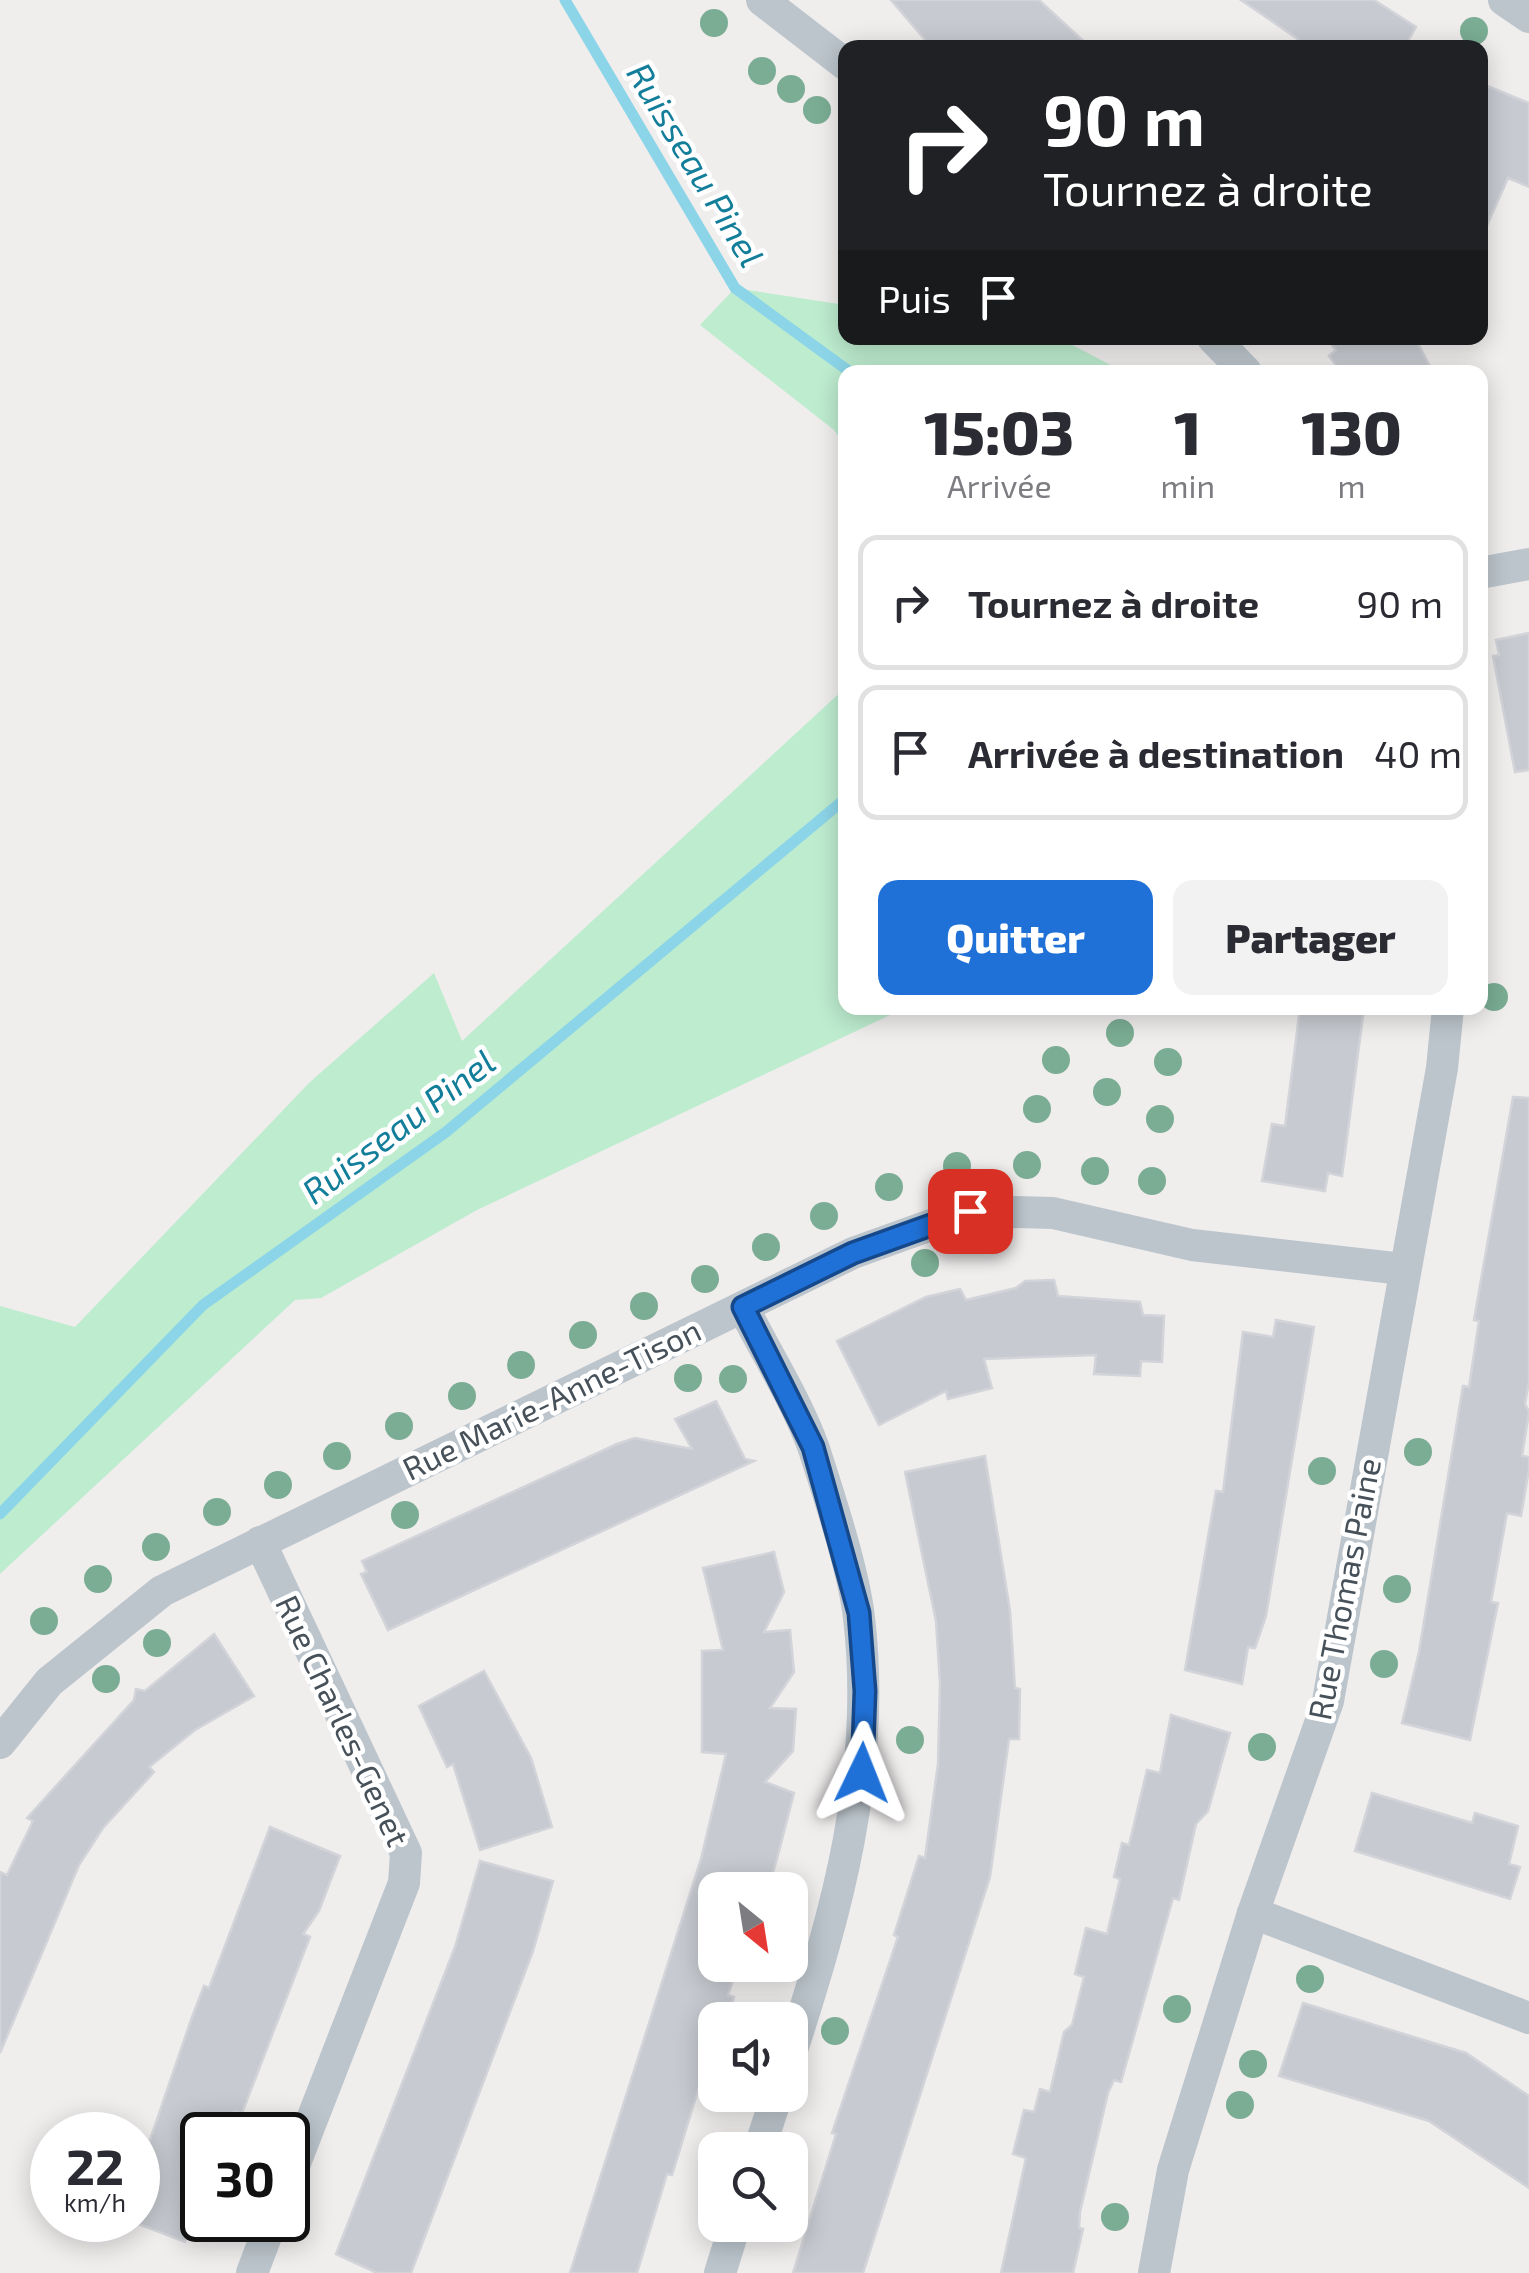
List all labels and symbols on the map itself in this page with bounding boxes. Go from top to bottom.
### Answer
water label: Ruisseau Pinel [619,54,774,274]
water label: Ruisseau Pinel [293,1039,502,1212]
pin [928,1169,1013,1254]
street label: Rue Marie-Anne-Tison [396,1310,706,1487]
street label: Rue Thomas Paine [1299,1454,1387,1723]
street label: Rue Charles-Genet [269,1589,419,1852]
position arrow [810,1721,914,1825]
north arrow [698,1872,808,1982]
speed limit sign: 30 [180,2112,310,2242]

